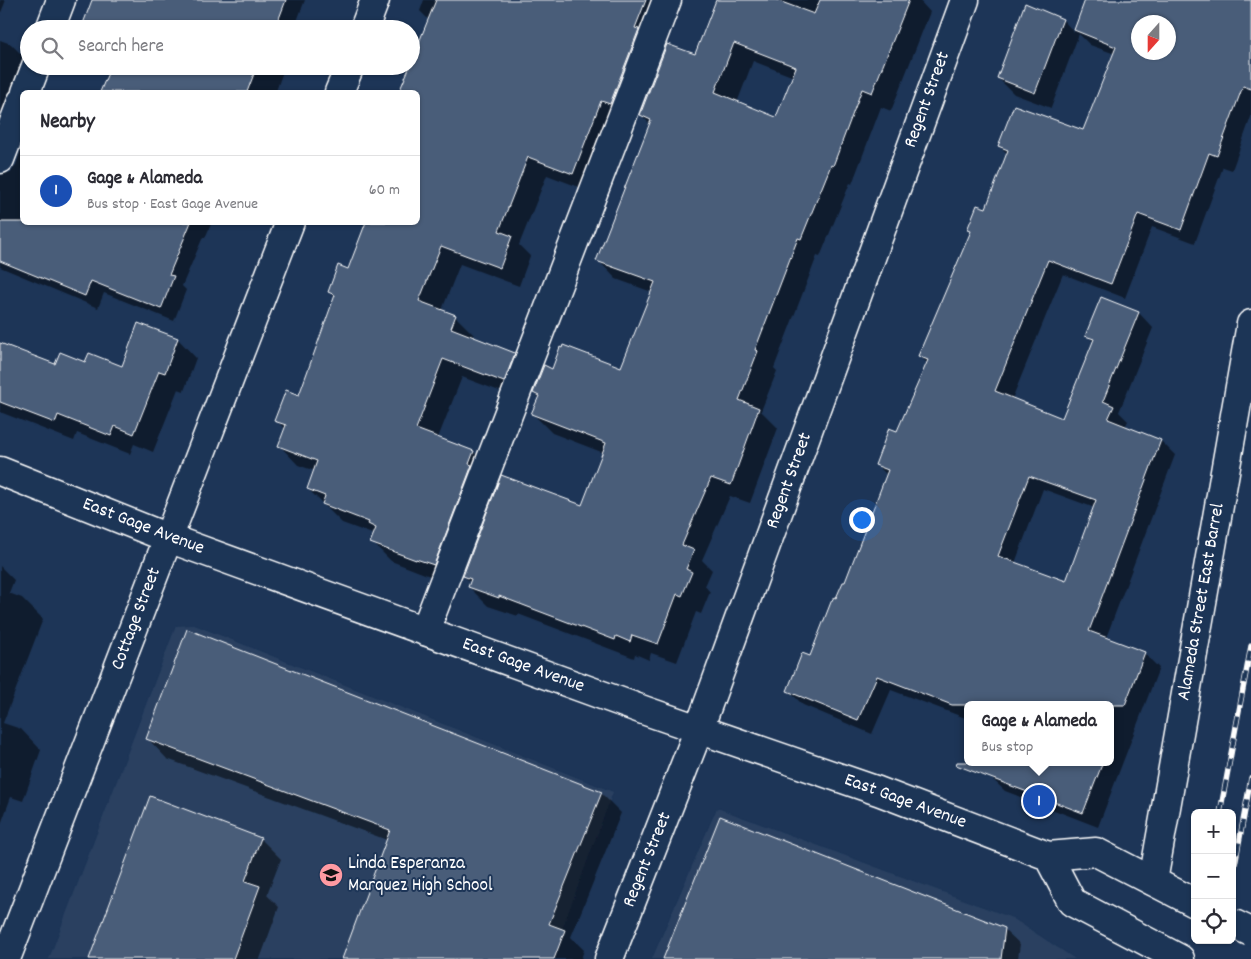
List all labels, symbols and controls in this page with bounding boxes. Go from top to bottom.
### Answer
north arrow [1131,15,1176,60]
search box [20,20,420,75]
icon: search [38,34,66,62]
text: Search here [78,34,164,61]
street label: Regent Street [898,48,958,152]
text: Nearby [40,108,95,138]
text: Gage & Alameda [87,166,202,193]
text: 1 [54,179,58,202]
text: 60 m [369,179,400,202]
text: Bus stop · East Gage Avenue [87,193,258,216]
street label: Regent Street [760,429,820,533]
street label: East Gage Avenue [78,491,208,563]
street label: Alameda Street East Barrel [1171,501,1233,703]
your location [849,507,875,533]
street label: Cottage Street [105,564,169,674]
street label: East Gage Avenue [458,631,588,701]
popup [964,701,1114,766]
text: Gage & Alameda [981,709,1097,736]
text: Bus stop [981,736,1033,759]
street label: East Gage Avenue [840,767,970,837]
pin: 1 [1023,782,1055,820]
street label: Regent Street [617,808,679,912]
map controls [1191,809,1236,944]
button: + [1191,809,1236,854]
place label: Linda Esperanza Marquez High School [348,851,493,900]
button: − [1191,854,1236,899]
school or university icon: Linda Esperanza Marquez High School [318,862,344,888]
button: locate [1191,899,1236,944]

